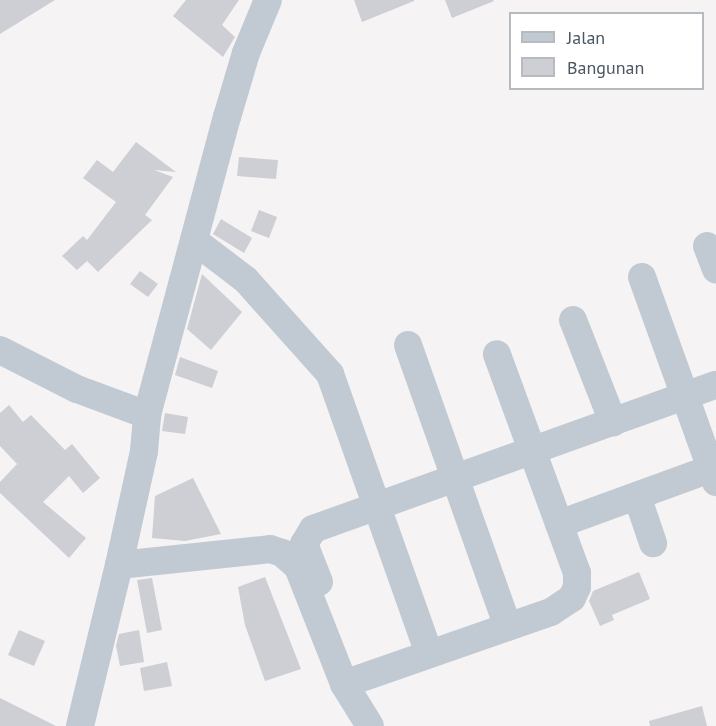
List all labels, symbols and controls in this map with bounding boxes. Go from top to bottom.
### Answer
legend [509,12,704,90]
text: Jalan [567,26,605,49]
text: Bangunan [567,56,644,79]

